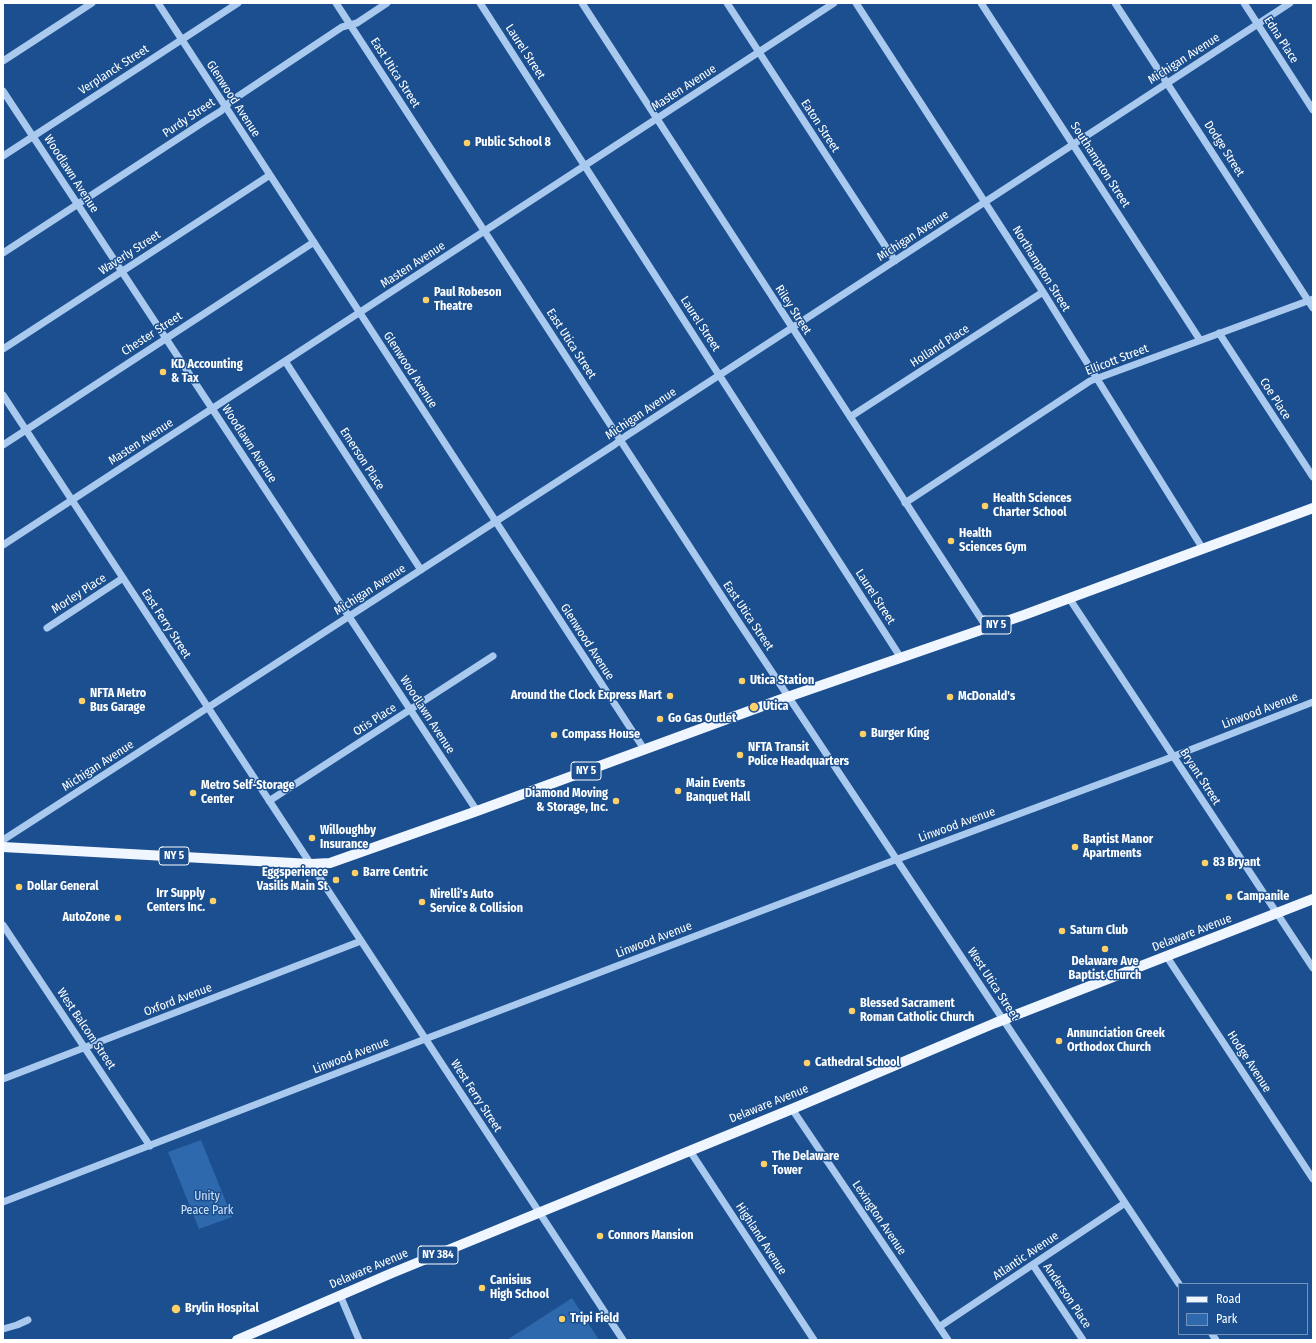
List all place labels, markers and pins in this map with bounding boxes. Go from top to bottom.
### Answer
place label: Public School 8 [475,136,551,150]
marker: Public School 8 [462,138,472,148]
place label: Paul Robeson Theatre [434,286,501,314]
marker: Paul Robeson Theatre [421,295,431,305]
place label: KD Accounting & Tax [171,358,243,386]
marker: KD Accounting & Tax [158,367,168,377]
place label: Health Sciences Charter School [993,492,1072,520]
marker: Health Sciences Charter School [980,501,990,511]
place label: Health Sciences Gym [959,527,1027,555]
marker: Health Sciences Gym [946,536,956,546]
place label: Utica Station [750,674,814,688]
marker: Utica Station [737,676,747,686]
place label: NFTA Metro Bus Garage [90,687,146,715]
place label: Around the Clock Express Mart [511,689,662,703]
place label: McDonald's [958,690,1015,704]
marker: Around the Clock Express Mart [665,691,675,701]
marker: McDonald's [945,692,955,702]
marker: NFTA Metro Bus Garage [77,696,87,706]
place label: Utica [763,700,788,714]
marker: Utica [748,701,760,713]
place label: Go Gas Outlet [668,712,736,726]
marker: Go Gas Outlet [655,714,665,724]
place label: Burger King [871,727,929,741]
place label: Compass House [562,728,640,742]
marker: Burger King [858,729,868,739]
marker: Compass House [549,730,559,740]
place label: NFTA Transit Police Headquarters [748,741,849,769]
marker: NFTA Transit Police Headquarters [735,750,745,760]
place label: Main Events Banquet Hall [686,777,750,805]
place label: Metro Self-Storage Center [201,779,295,807]
marker: Main Events Banquet Hall [673,786,683,796]
place label: Diamond Moving & Storage, Inc. [525,787,608,815]
marker: Metro Self-Storage Center [188,788,198,798]
marker: Diamond Moving & Storage, Inc. [611,796,621,806]
place label: Willoughby Insurance [320,824,376,852]
marker: Willoughby Insurance [307,833,317,843]
place label: Baptist Manor Apartments [1083,833,1153,861]
marker: Baptist Manor Apartments [1070,842,1080,852]
place label: 83 Bryant [1213,856,1261,870]
marker: 83 Bryant [1200,858,1210,868]
place label: Eggsperience Vasilis Main St [257,866,328,894]
place label: Barre Centric [363,866,428,880]
marker: Barre Centric [350,868,360,878]
marker: Eggsperience Vasilis Main St [331,875,341,885]
place label: Dollar General [27,880,99,894]
marker: Dollar General [14,882,24,892]
place label: Irr Supply Centers Inc. [147,887,205,915]
place label: Nirelli's Auto Service & Collision [430,888,523,916]
place label: Campanile [1237,890,1289,904]
marker: Campanile [1224,892,1234,902]
marker: Irr Supply Centers Inc. [208,896,218,906]
marker: Nirelli's Auto Service & Collision [417,897,427,907]
place label: AutoZone [62,911,110,925]
marker: AutoZone [113,913,123,923]
place label: Saturn Club [1070,924,1128,938]
marker: Saturn Club [1057,926,1067,936]
marker: Delaware Ave Baptist Church [1100,944,1110,954]
place label: Delaware Ave Baptist Church [1069,955,1141,983]
place label: Blessed Sacrament Roman Catholic Church [860,997,974,1025]
marker: Blessed Sacrament Roman Catholic Church [847,1006,857,1016]
place label: Annunciation Greek Orthodox Church [1067,1027,1165,1055]
marker: Annunciation Greek Orthodox Church [1054,1036,1064,1046]
place label: Cathedral School [815,1056,900,1070]
marker: Cathedral School [802,1058,812,1068]
place label: The Delaware Tower [772,1150,839,1178]
marker: The Delaware Tower [759,1159,769,1169]
place label: Connors Mansion [608,1229,693,1243]
marker: Connors Mansion [595,1231,605,1241]
place label: Canisius High School [490,1274,549,1302]
marker: Canisius High School [477,1283,487,1293]
place label: Brylin Hospital [185,1302,259,1316]
marker: Brylin Hospital [170,1303,182,1315]
place label: Tripi Field [570,1312,619,1326]
marker: Tripi Field [557,1314,567,1324]

